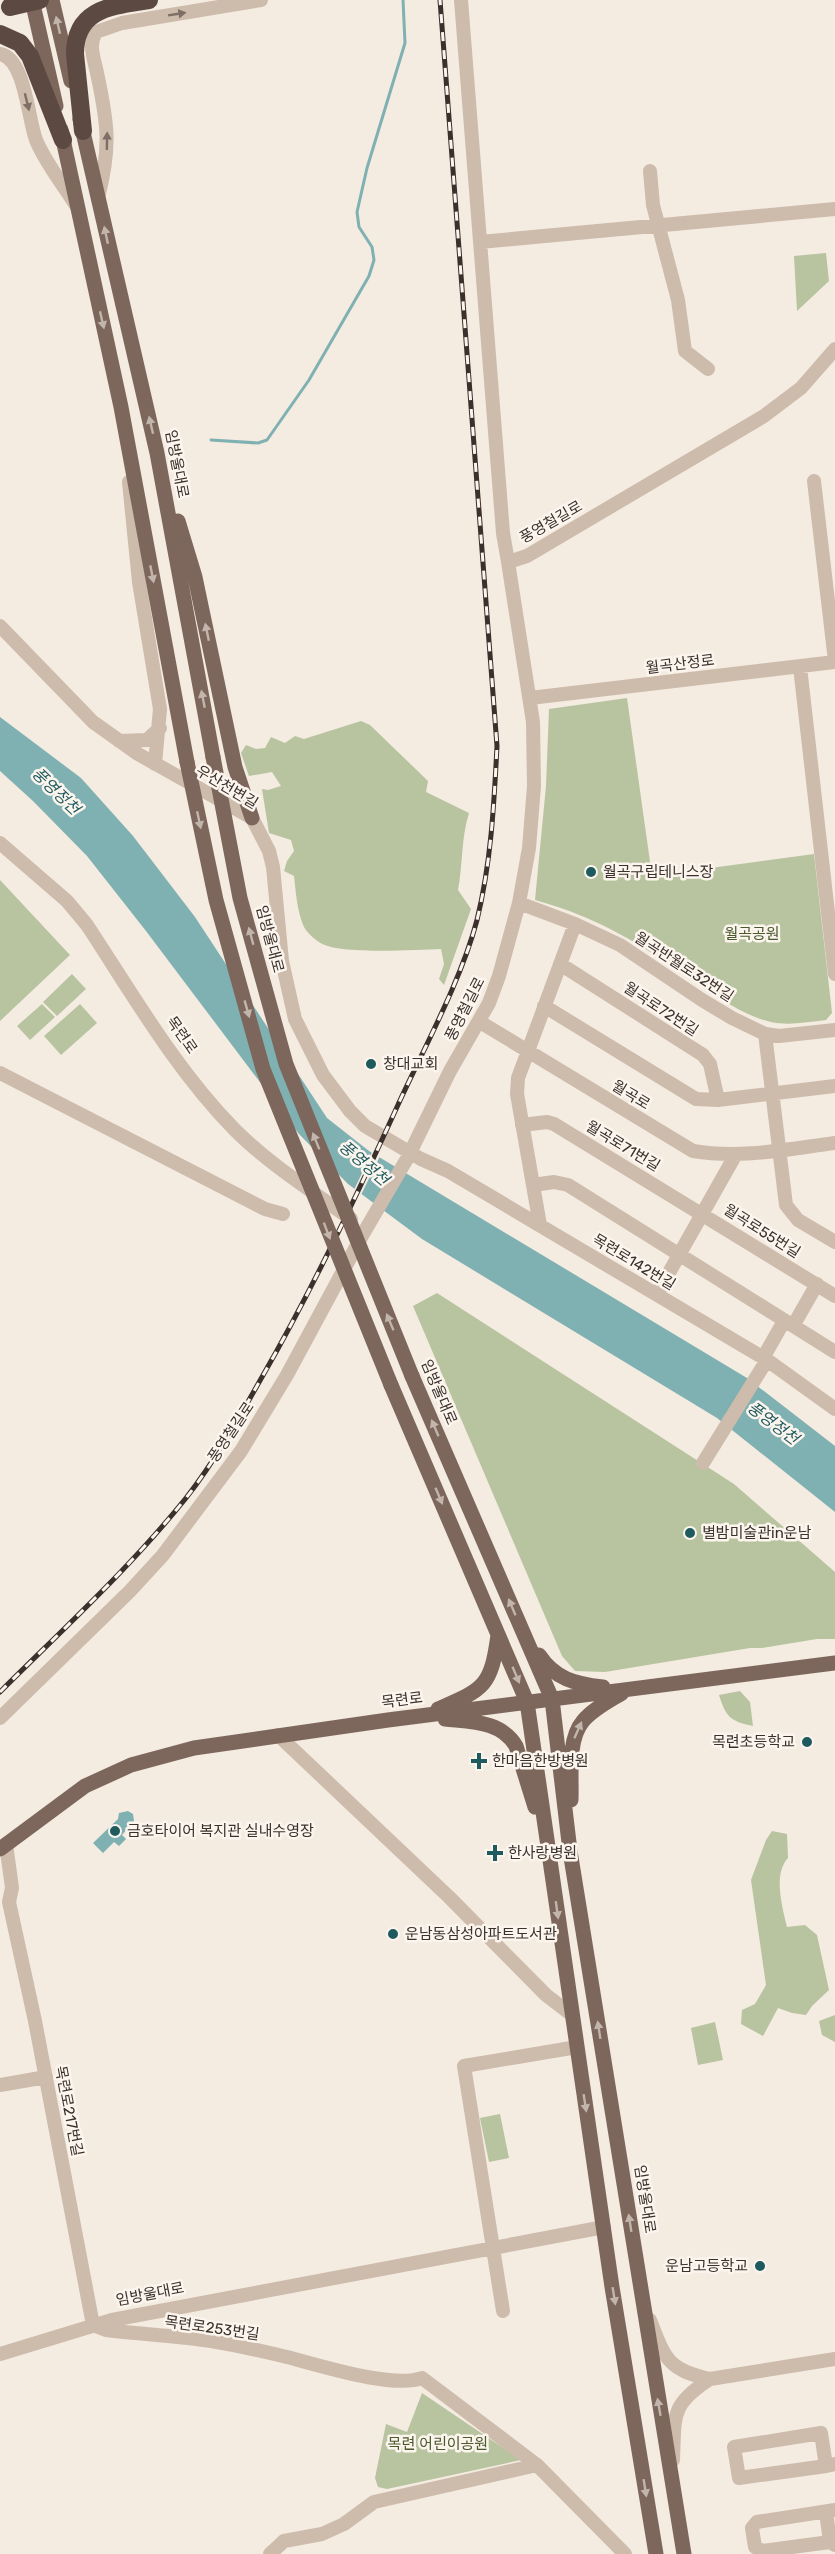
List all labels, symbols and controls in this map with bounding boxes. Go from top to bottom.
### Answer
one-way arrow [168,10,187,19]
one-way arrow [52,15,62,34]
one-way arrow [22,93,32,111]
one-way arrow [102,131,112,150]
one-way arrow [101,225,110,244]
one-way arrow [97,311,107,330]
one-way arrow [145,416,155,434]
street label: 임방울대로 [162,428,192,500]
street label: 풍영철길로 [517,497,585,547]
one-way arrow [148,564,157,583]
one-way arrow [202,622,211,641]
street label: 월곡산정로 [645,651,715,677]
one-way arrow [198,689,207,708]
street label: 우산천변길 [193,762,261,812]
water label: 풍영정천 [28,764,85,820]
one-way arrow [195,810,204,829]
place label: 월곡구립테니스장 [603,863,714,881]
marker: 월곡구립테니스장 [584,865,598,879]
street label: 임방울대로 [252,903,288,975]
park label: 월곡공원 [724,925,780,943]
one-way arrow [245,927,255,945]
street label: 월곡반월로32번길 [631,928,737,1006]
street label: 풍영철길로 [441,974,489,1044]
street label: 월곡로72번길 [620,978,702,1040]
one-way arrow [242,1000,252,1018]
street label: 목련로 [163,1013,201,1057]
place label: 창대교회 [383,1055,438,1073]
marker: 창대교회 [364,1057,378,1071]
street label: 월곡로 [609,1077,653,1113]
street label: 월곡로71번길 [583,1117,663,1175]
one-way arrow [311,1132,321,1150]
water label: 풍영정천 [335,1137,394,1191]
street label: 월곡로55번길 [720,1200,804,1262]
one-way arrow [322,1223,332,1241]
street label: 목련로142번길 [589,1230,679,1294]
one-way arrow [385,1313,394,1331]
street label: 임방울대로 [417,1357,461,1427]
street label: 풍영철길로 [204,1398,258,1466]
water label: 풍영정천 [744,1398,804,1450]
one-way arrow [430,1418,440,1436]
one-way arrow [434,1488,443,1505]
place label: 별밤미술관in운남 [702,1524,812,1542]
marker: 별밤미술관in운남 [683,1526,697,1540]
one-way arrow [507,1597,517,1615]
one-way arrow [511,1667,521,1685]
street label: 목련로 [380,1689,424,1711]
one-way arrow [574,1722,583,1739]
place label: 목련초등학교 [712,1733,795,1751]
marker: 목련초등학교 [800,1735,814,1749]
marker: 한마음한방병원 [470,1752,488,1770]
place label: 한마음한방병원 [492,1752,589,1770]
place label: 금호타이어 복지관 실내수영장 [127,1822,314,1840]
marker: 금호타이어 복지관 실내수영장 [108,1824,122,1838]
marker: 한사랑병원 [486,1844,504,1862]
place label: 한사랑병원 [508,1844,577,1862]
one-way arrow [553,1901,562,1920]
place label: 운남동삼성아파트도서관 [405,1925,557,1943]
marker: 운남동삼성아파트도서관 [386,1927,400,1941]
one-way arrow [594,2021,603,2040]
street label: 목련로217번길 [51,2064,87,2158]
one-way arrow [581,2093,590,2112]
street label: 임방울대로 [631,2164,659,2234]
one-way arrow [625,2213,634,2232]
place label: 운남고등학교 [665,2257,748,2275]
marker: 운남고등학교 [753,2259,767,2273]
street label: 임방울대로 [114,2279,186,2309]
one-way arrow [609,2286,618,2305]
street label: 목련로253번길 [163,2312,261,2344]
one-way arrow [654,2397,663,2416]
park label: 목련 어린이공원 [388,2435,488,2453]
one-way arrow [641,2479,650,2498]

